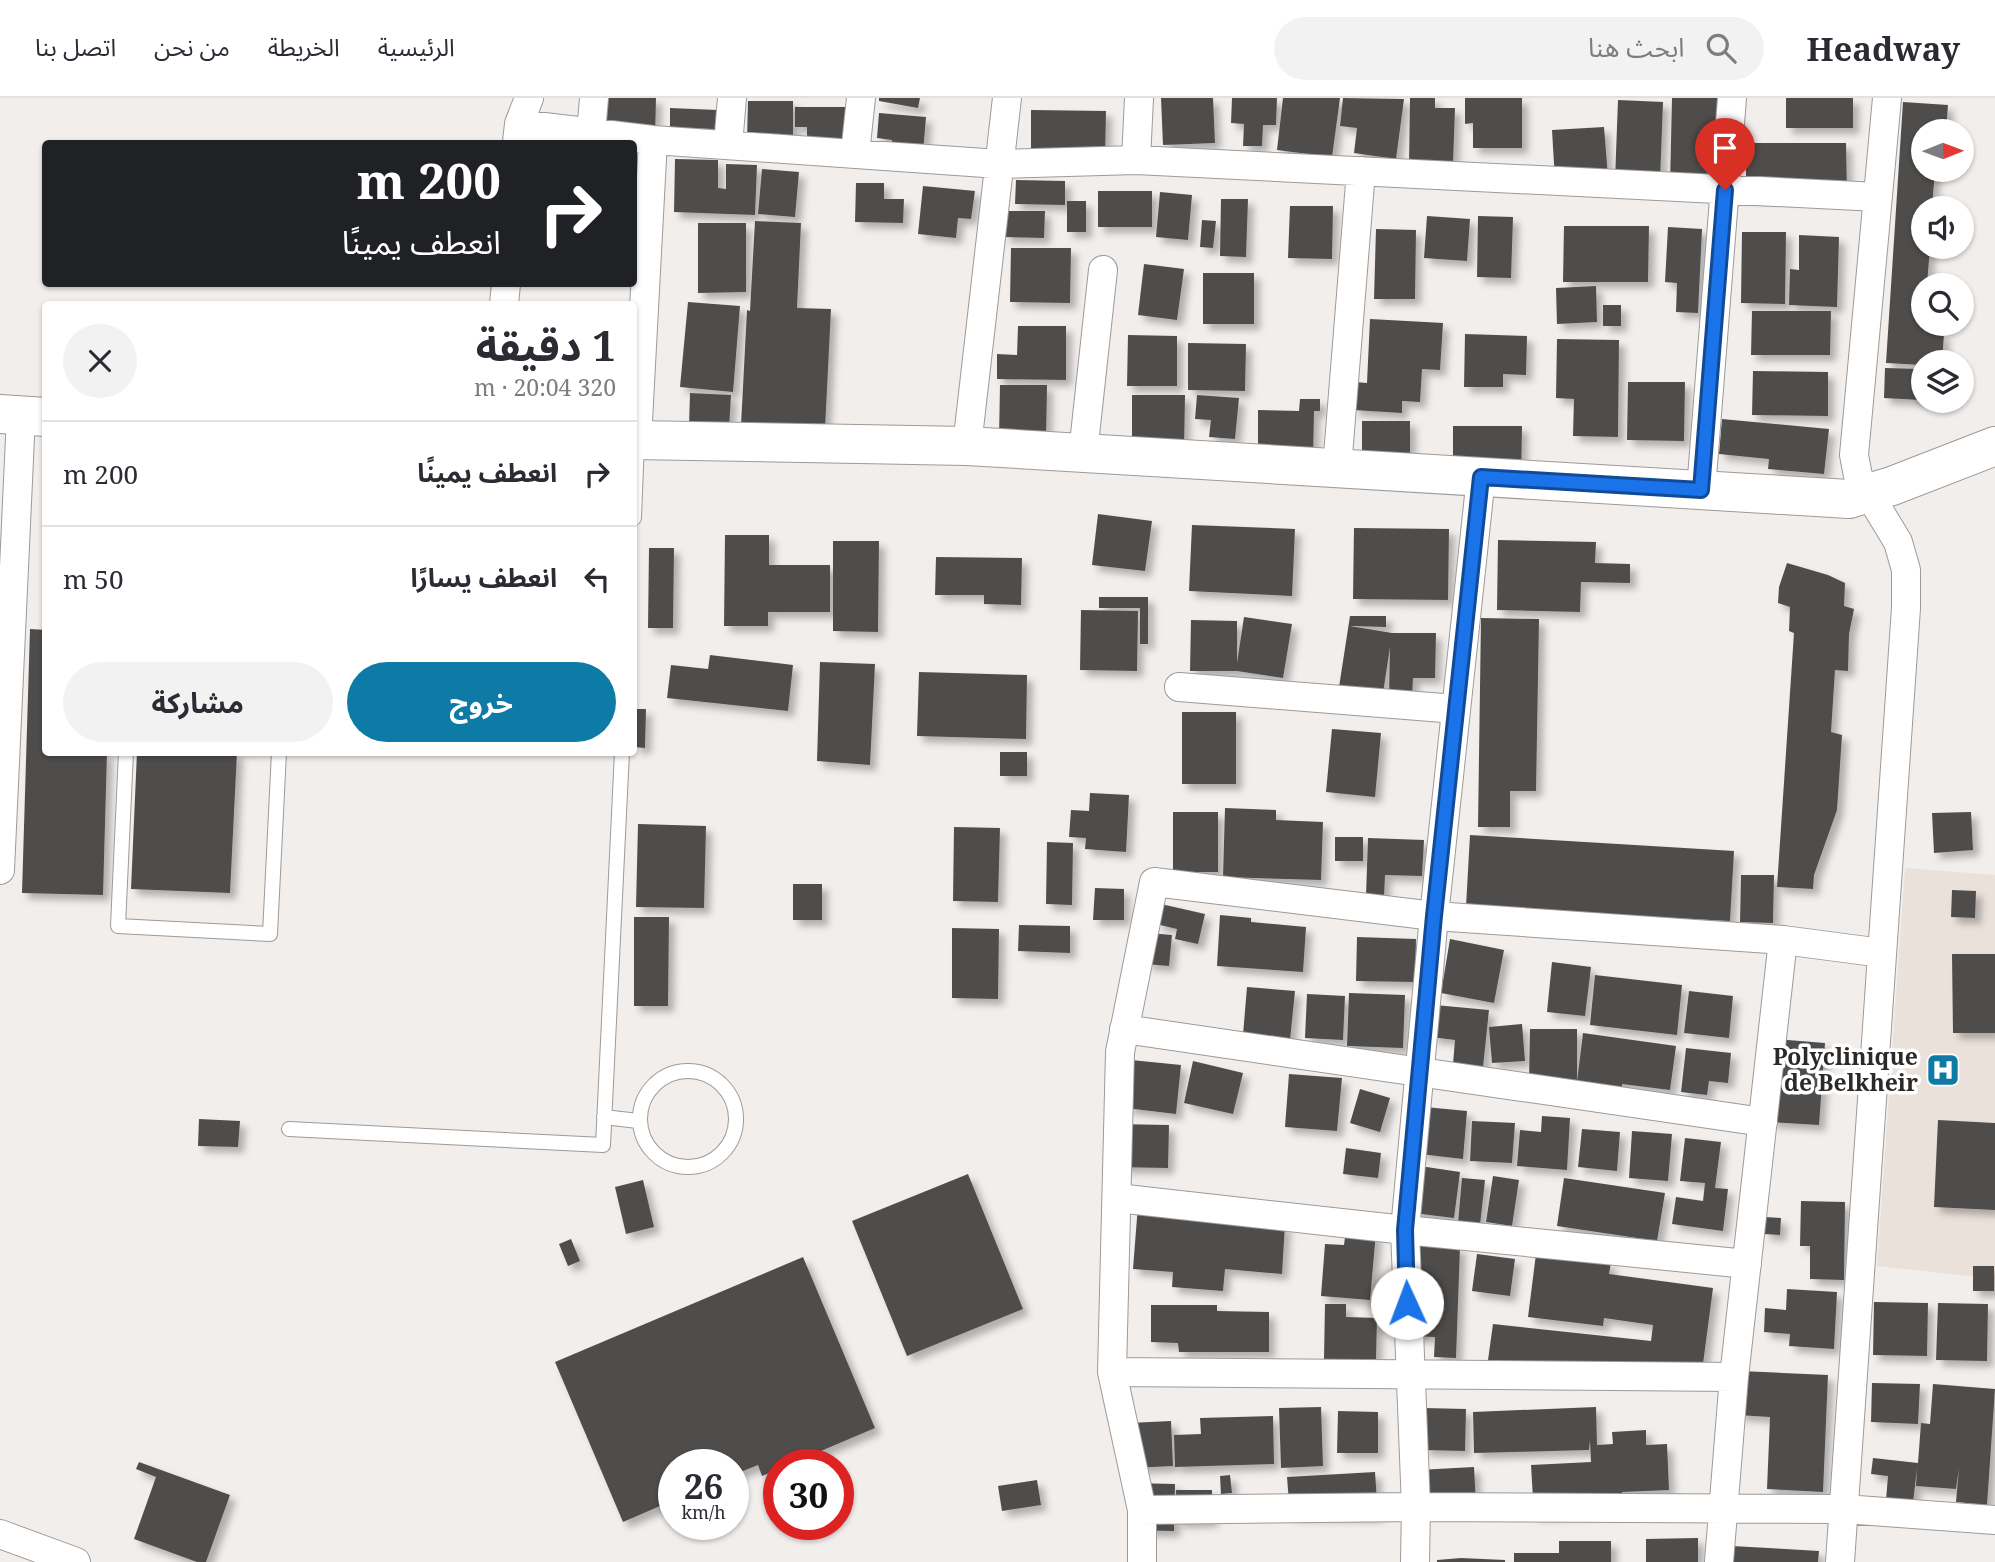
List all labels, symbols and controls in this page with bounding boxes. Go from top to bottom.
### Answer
search box [1274,17,1764,80]
text: Headway [1806,26,1960,71]
text: ابحث هنا [1588,29,1684,65]
icon: search [1702,29,1740,67]
text: اتصل بنا [35,30,116,63]
text: من نحن [154,30,230,63]
text: الخريطة [268,30,340,63]
text: الرئيسية [378,30,455,63]
pin [1695,118,1755,190]
north arrow [1911,119,1974,182]
map controls [1911,119,1974,413]
icon: arrive [1706,129,1744,167]
text: 200 m [357,147,501,213]
icon: right [525,168,616,259]
button: sound [1911,196,1974,259]
text: انعطف يمينًا [342,220,501,263]
button: search [1911,273,1974,336]
text: 1 دقيقة [476,316,616,373]
button: close [63,324,137,398]
button: layers [1911,350,1974,413]
text: 320 m · 20:04 [474,371,616,403]
text: انعطف يمينًا [417,454,557,490]
icon: right [578,455,616,493]
text: 200 m [63,456,138,492]
text: انعطف يسارًا [411,559,557,595]
icon: left [578,560,616,598]
text: 50 m [63,561,123,597]
button: مشاركة [63,662,333,742]
button: خروج [347,662,616,742]
place label: Polyclinique de Belkheir [1773,1040,1918,1098]
hospital icon: Polyclinique de Belkheir [1924,1051,1962,1089]
position arrow [1370,1266,1444,1340]
speed limit sign: 30 [763,1449,854,1540]
text: 26 [684,1462,723,1509]
text: km/h [681,1500,726,1524]

